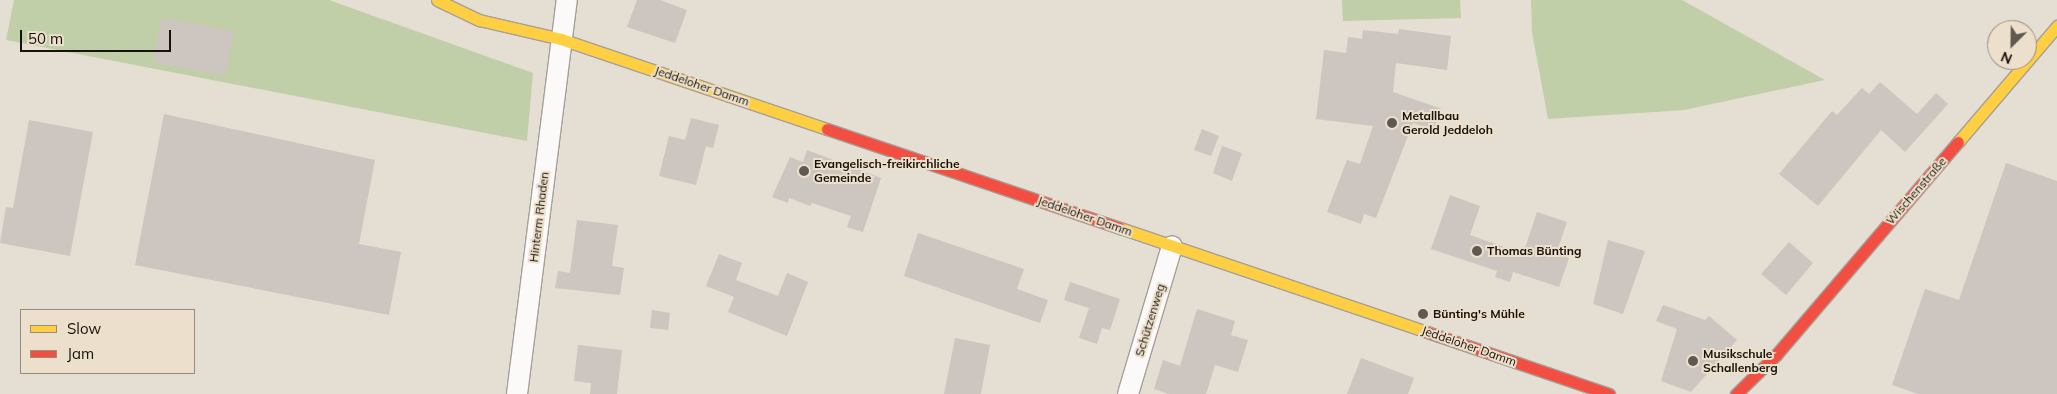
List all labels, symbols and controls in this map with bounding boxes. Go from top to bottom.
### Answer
scale bar [22,20,174,52]
north arrow [1987,20,2037,70]
text: 50 m [28,29,63,48]
text: N [1998,48,2015,68]
street label: Jeddeloher Damm [653,63,751,109]
place label: Metallbau Gerold Jeddeloh [1402,109,1493,137]
marker: Metallbau Gerold Jeddeloh [1386,117,1398,129]
street label: Wischenstraße [1883,154,1949,228]
place label: Evangelisch-freikirchliche Gemeinde [814,157,960,185]
marker: Evangelisch-freikirchliche Gemeinde [798,165,810,177]
street label: Hinterm Rhaden [526,171,552,263]
street label: Jeddeloher Damm [1036,193,1134,239]
place label: Thomas Bünting [1487,244,1581,258]
marker: Thomas Bünting [1471,245,1483,257]
street label: Schützenweg [1132,282,1168,358]
place label: Bünting's Mühle [1433,307,1525,321]
marker: Bünting's Mühle [1417,308,1429,320]
legend [20,309,195,374]
text: Slow [67,319,101,338]
street label: Jeddeloher Damm [1420,323,1518,369]
text: Jam [67,344,94,363]
place label: Musikschule Schallenberg [1703,347,1778,375]
marker: Musikschule Schallenberg [1687,355,1699,367]

